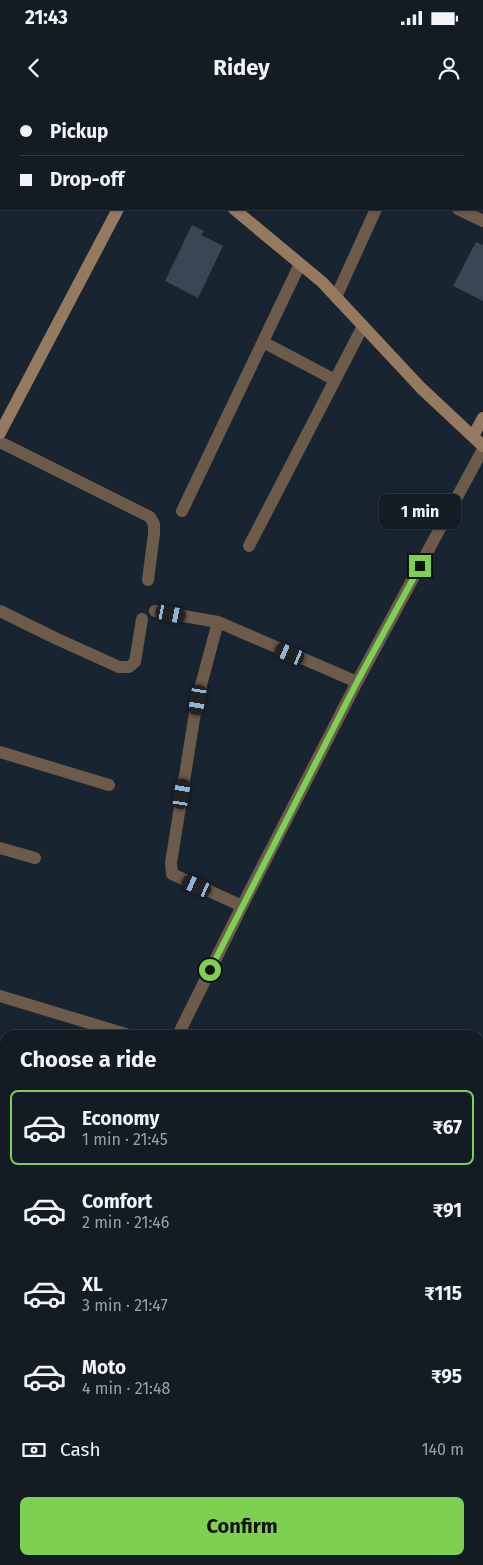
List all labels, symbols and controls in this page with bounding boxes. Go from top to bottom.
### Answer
text: 21:43 [25,6,68,29]
icon: back [20,54,48,82]
text: Ridey [213,54,270,81]
icon: person [435,54,463,82]
text: Pickup [50,120,108,143]
text: Drop-off [50,168,124,191]
callout: 1 min [379,494,461,528]
text: 1 min [401,502,439,521]
route end [409,555,431,577]
car [154,604,187,624]
car [273,641,306,667]
car [188,684,207,716]
car [172,778,191,810]
car [180,873,213,899]
route start [199,959,221,981]
text: Choose a ride [20,1046,156,1073]
icon: car [22,1105,67,1150]
text: Economy [82,1107,159,1130]
text: ₹67 [433,1116,462,1139]
text: 1 min · 21:45 [82,1130,168,1149]
icon: car [22,1188,67,1233]
text: Comfort [82,1190,152,1213]
text: ₹91 [433,1199,462,1222]
text: 2 min · 21:46 [82,1213,169,1232]
icon: car [22,1271,67,1316]
text: XL [82,1273,103,1296]
text: ₹115 [424,1282,462,1305]
text: 3 min · 21:47 [82,1296,168,1315]
icon: car [22,1354,67,1399]
text: Moto [82,1356,126,1379]
text: ₹95 [431,1365,462,1388]
text: 4 min · 21:48 [82,1379,170,1398]
icon: cash [20,1436,48,1464]
text: Cash [60,1438,101,1461]
text: 140 m [422,1440,464,1459]
button: Confirm [20,1497,464,1555]

